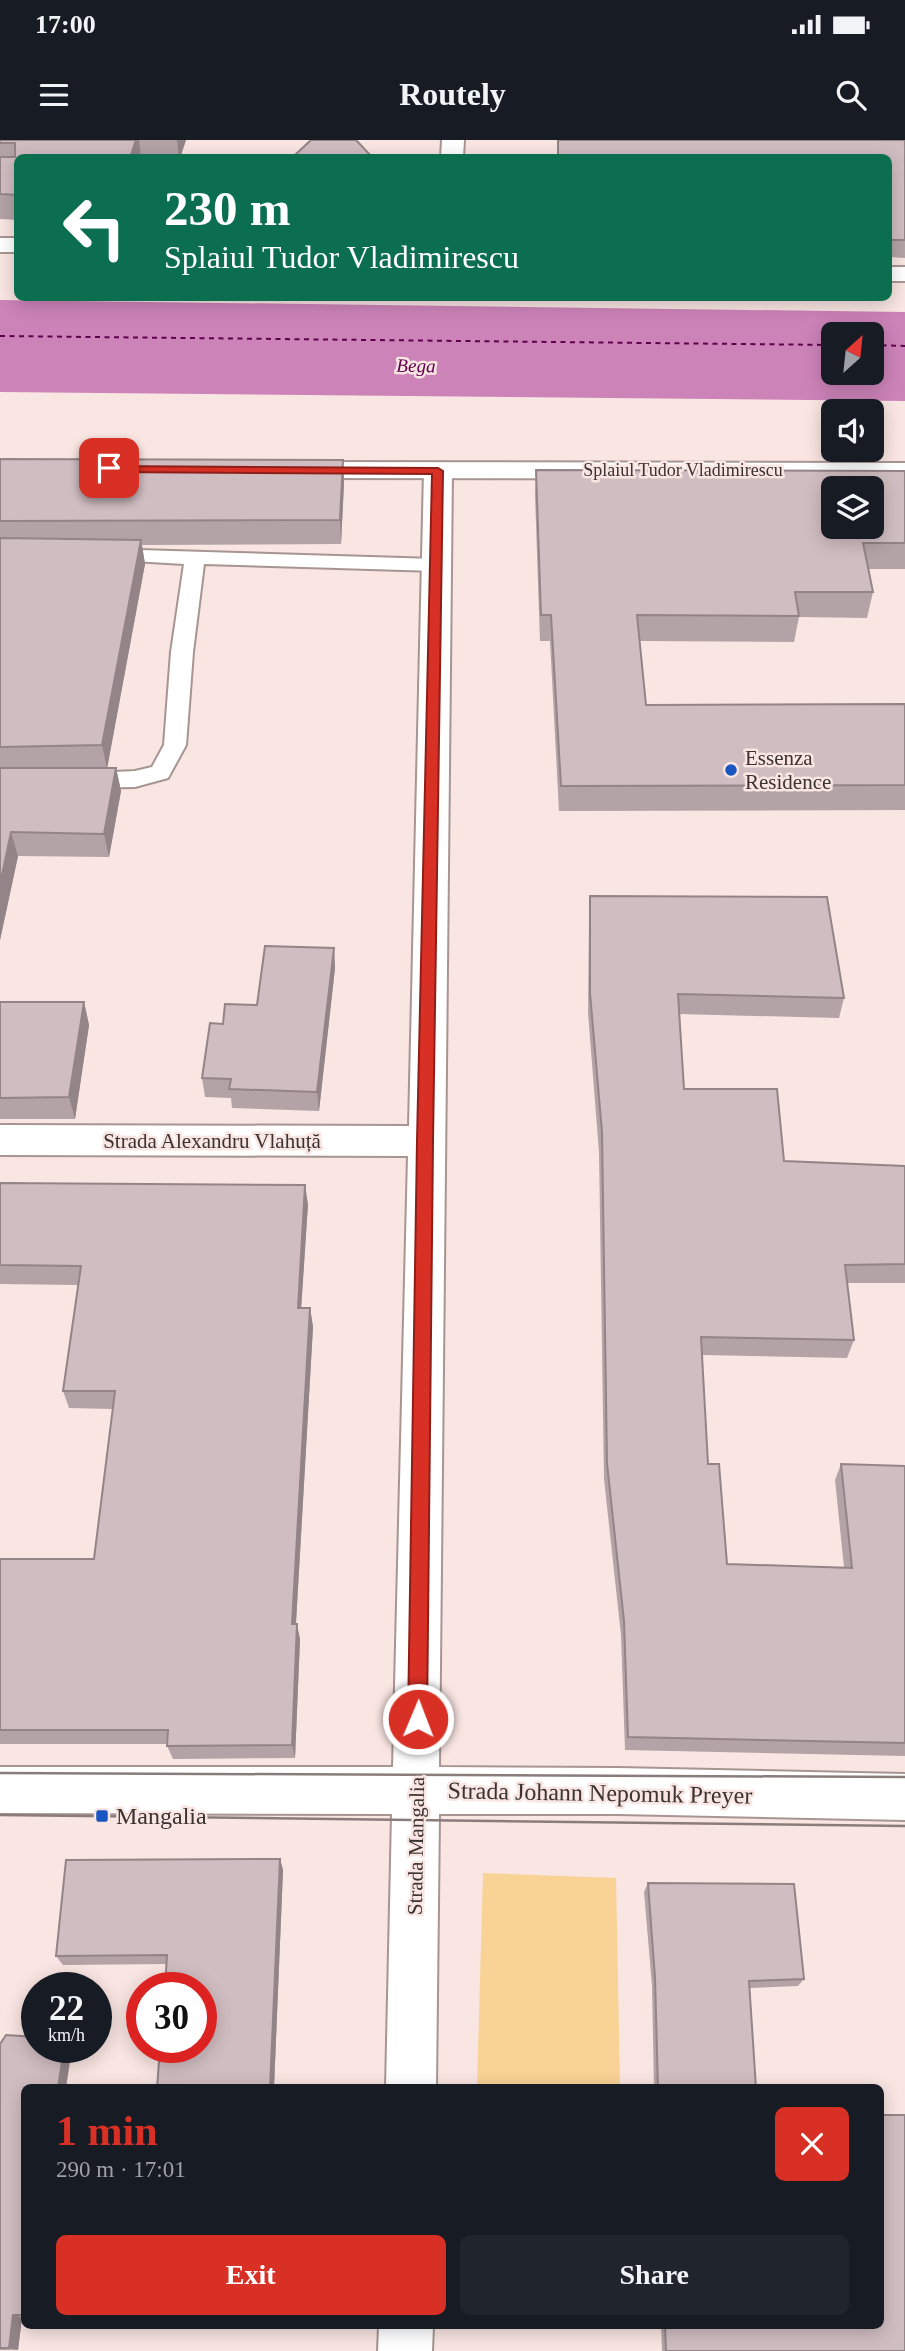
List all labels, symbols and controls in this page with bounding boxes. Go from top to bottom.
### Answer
text: 17:00 [35,10,96,39]
icon: menu [35,76,73,114]
text: Routely [399,76,506,112]
icon: search [832,76,870,114]
text: 230 m [164,181,291,236]
icon: left [49,182,140,273]
text: Splaiul Tudor Vladimirescu [164,239,519,275]
north arrow [821,322,884,385]
map controls [821,322,884,539]
water label: Bega [396,355,436,376]
button: sound [821,399,884,462]
pin [79,438,139,498]
icon: arrive [90,449,128,487]
street label: Splaiul Tudor Vladimirescu [583,460,783,480]
button: layers [821,476,884,539]
place label: Essenza Residence [745,746,831,794]
marker: Essenza Residence [723,762,739,778]
street label: Strada Alexandru Vlahuță [103,1129,322,1153]
position arrow [381,1682,455,1756]
street label: Strada Mangalia [403,1776,429,1915]
street label: Strada Johann Nepomuk Preyer [447,1777,753,1809]
place label: Mangalia [116,1803,207,1829]
marker: Mangalia [94,1808,110,1824]
speed limit sign: 30 [126,1972,217,2063]
text: 22 [49,1989,84,2028]
text: km/h [48,2025,85,2045]
button: close [775,2107,849,2181]
text: 1 min [56,2108,158,2154]
text: 290 m · 17:01 [56,2157,186,2182]
button: Exit [56,2235,446,2315]
button: Share [460,2235,849,2315]

